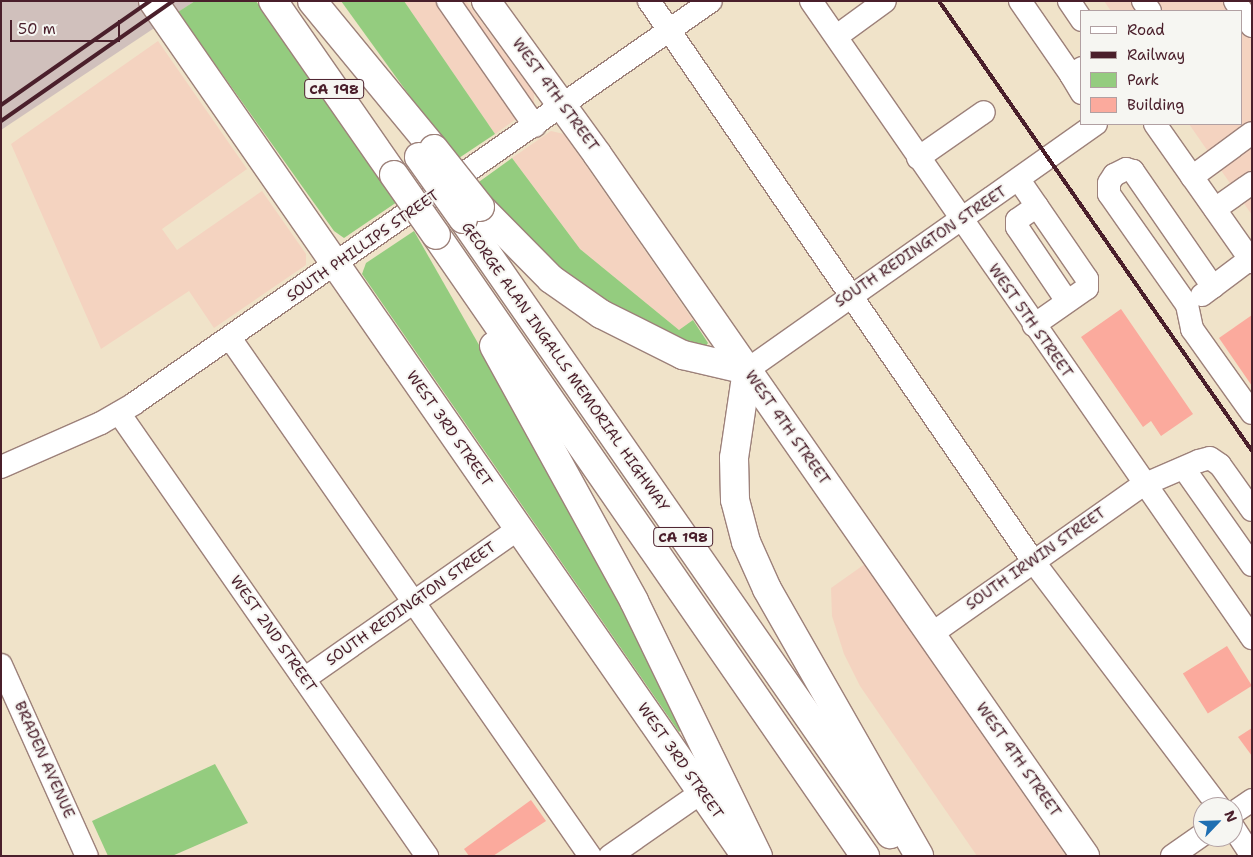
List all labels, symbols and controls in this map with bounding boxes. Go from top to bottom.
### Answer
scale bar [12,10,122,42]
legend [1080,10,1243,125]
text: 50 m [18,19,56,39]
text: Road [1127,20,1165,40]
street label: WEST 4TH STREET [508,35,602,155]
text: Railway [1127,45,1185,65]
text: Park [1127,70,1159,90]
road number: CA 198 [304,78,364,100]
text: Building [1127,95,1184,115]
street label: SOUTH REDINGTON STREET [832,183,1010,311]
street label: SOUTH PHILLIPS STREET [283,186,443,306]
street label: GEORGE ALAN INGALLS MEMORIAL HIGHWAY [457,219,673,515]
street label: WEST 5TH STREET [984,261,1076,381]
street label: WEST 4TH STREET [741,367,833,489]
street label: WEST 3RD STREET [402,368,496,490]
street label: SOUTH IRWIN STREET [963,504,1109,614]
road number: CA 198 [653,526,713,548]
street label: SOUTH REDINGTON STREET [323,538,499,670]
street label: WEST 2ND STREET [226,572,320,696]
street label: BRADEN AVENUE [10,699,78,821]
street label: WEST 4TH STREET [972,699,1064,821]
street label: WEST 3RD STREET [633,700,727,822]
north arrow [1193,797,1243,847]
text: N [1220,808,1241,825]

